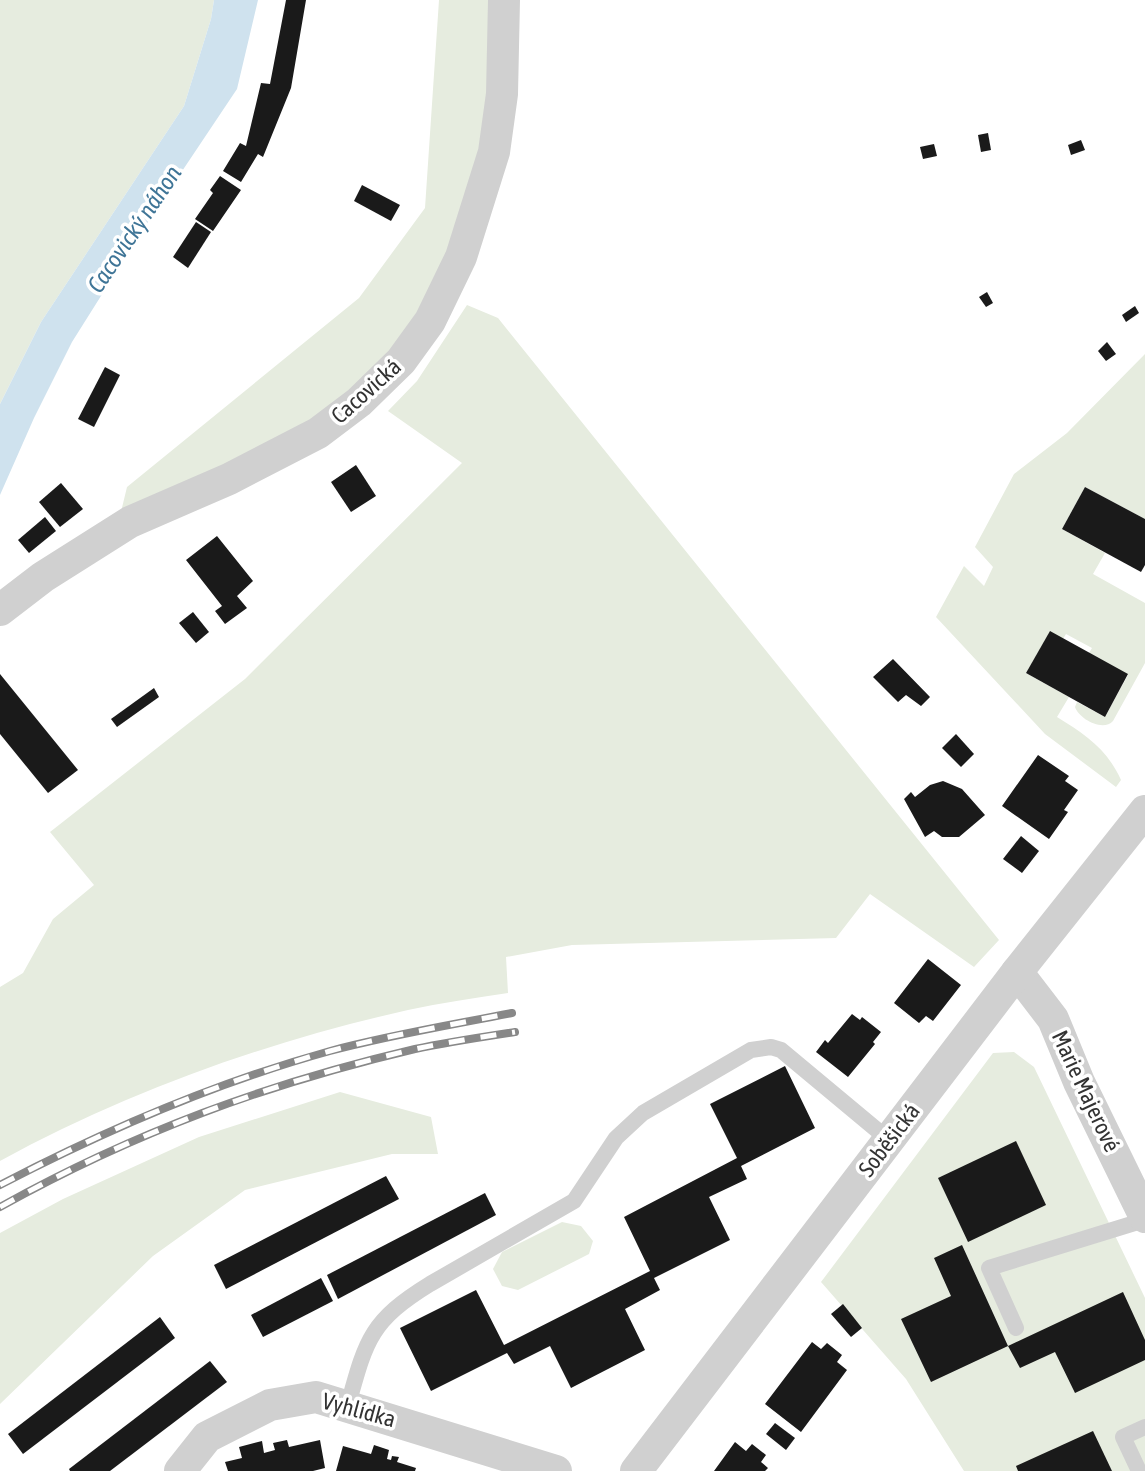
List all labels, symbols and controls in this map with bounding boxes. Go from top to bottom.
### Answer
water label: Cacovický náhon [82,160,187,298]
street label: Cacovická [326,353,406,429]
street label: Marie Majerové [1047,1026,1125,1156]
street label: Soběšická [853,1098,925,1182]
street label: Vyhlídka [319,1388,399,1432]

